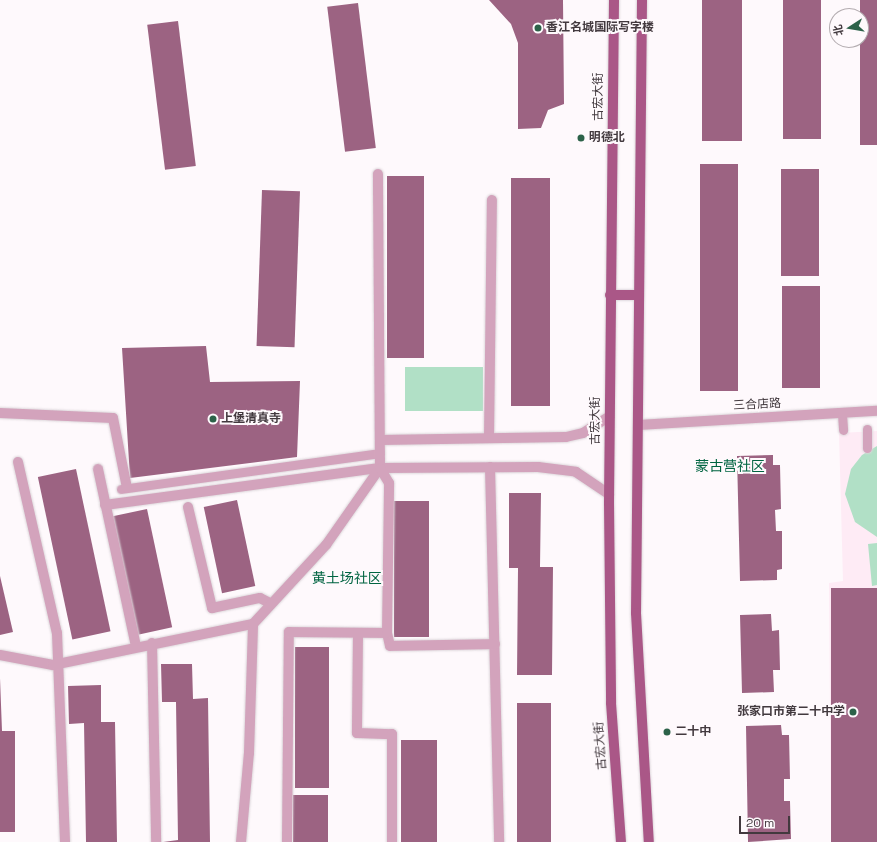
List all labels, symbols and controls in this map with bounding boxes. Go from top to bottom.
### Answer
north arrow [829,8,869,48]
place label: 香江名城国际写字楼 [546,21,654,35]
marker: 香江名城国际写字楼 [533,23,543,33]
text: 北 [830,23,846,37]
street label: 古宏大街 [592,73,606,121]
place label: 明德北 [589,131,625,145]
marker: 明德北 [576,133,586,143]
street label: 古宏大街 [589,397,603,445]
street label: 三合店路 [733,397,781,413]
place label: 上堡清真寺 [221,412,281,426]
marker: 上堡清真寺 [208,414,218,424]
district label: 蒙古营社区 [695,458,765,474]
district label: 黄土场社区 [312,570,382,586]
place label: 张家口市第二十中学 [737,705,845,719]
marker: 张家口市第二十中学 [848,707,858,717]
street label: 古宏大街 [592,722,610,770]
place label: 二十中 [675,725,711,739]
marker: 二十中 [662,727,672,737]
scale bar [741,808,792,834]
text: 20 m [746,815,774,831]

